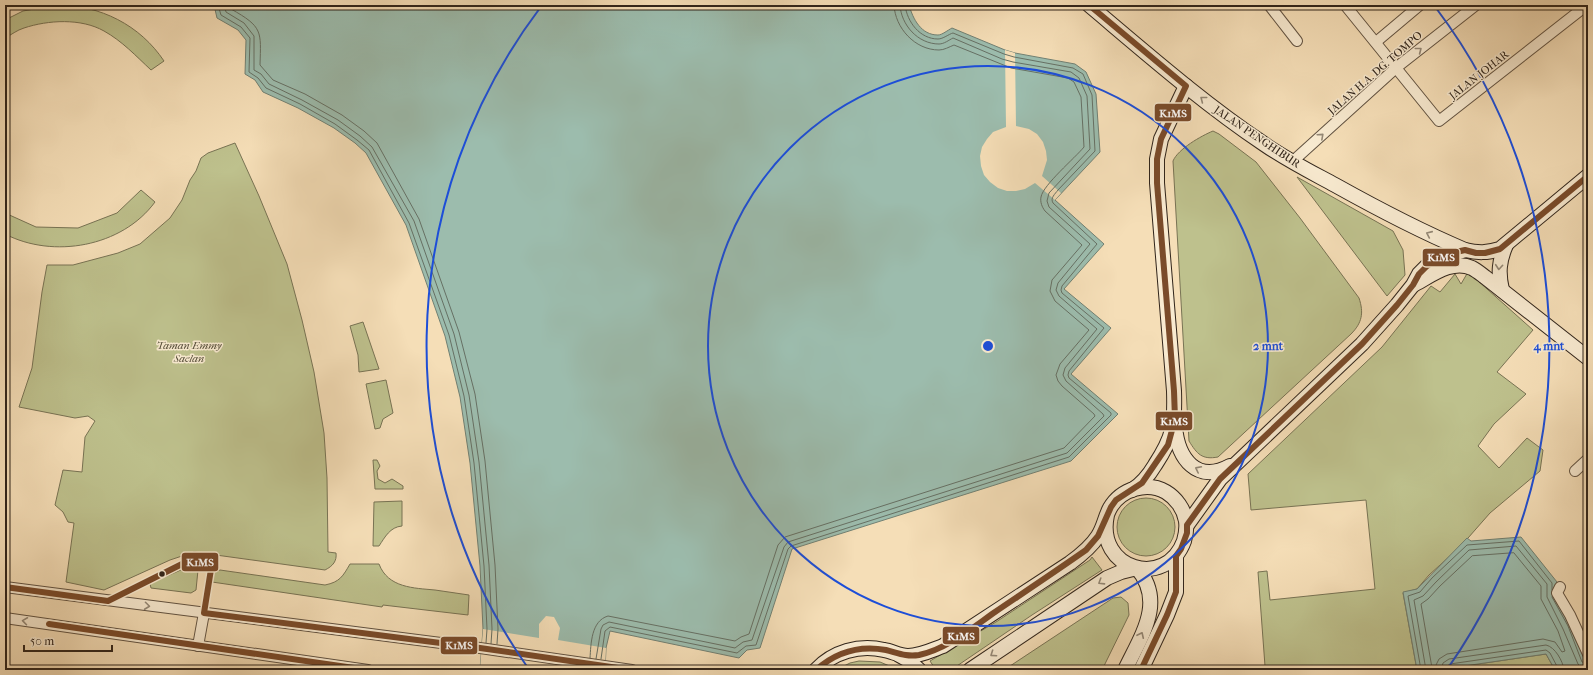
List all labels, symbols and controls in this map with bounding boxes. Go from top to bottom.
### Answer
street label: JALAN H.A. DG. TOMPO [1324,28,1425,118]
street label: JALAN JOHAR [1446,47,1512,103]
one-way arrow [1414,48,1421,55]
one-way arrow [1200,96,1207,103]
line badge: K1MS [1154,103,1192,122]
street label: JALAN PENGHIBUR [1210,103,1304,171]
text: K1MS [1159,107,1187,120]
one-way arrow [1316,133,1324,140]
one-way arrow [1426,231,1434,239]
line badge: K1MS [1422,248,1460,267]
text: K1MS [1427,251,1455,264]
one-way arrow [1495,264,1504,270]
park label: Taman Emmy Saelan [156,339,222,365]
centre of rings [981,339,995,353]
text: 2 mnt [1253,339,1284,353]
text: 4 mnt [1533,339,1565,354]
line badge: K1MS [1155,411,1193,431]
text: K1MS [1160,415,1188,428]
one-way arrow [1195,466,1202,474]
line badge: K1MS [181,552,219,572]
text: K1MS [186,556,214,569]
unlabelled marker [157,569,167,579]
one-way arrow [1098,577,1105,585]
one-way arrow [144,601,150,610]
one-way arrow [21,617,28,626]
line badge: K1MS [942,626,980,645]
scale bar [24,627,112,653]
text: K1MS [947,630,975,643]
one-way arrow [1136,631,1144,639]
text: 50 m [30,634,54,648]
line badge: K1MS [440,636,478,655]
text: K1MS [445,639,473,652]
one-way arrow [990,649,997,657]

